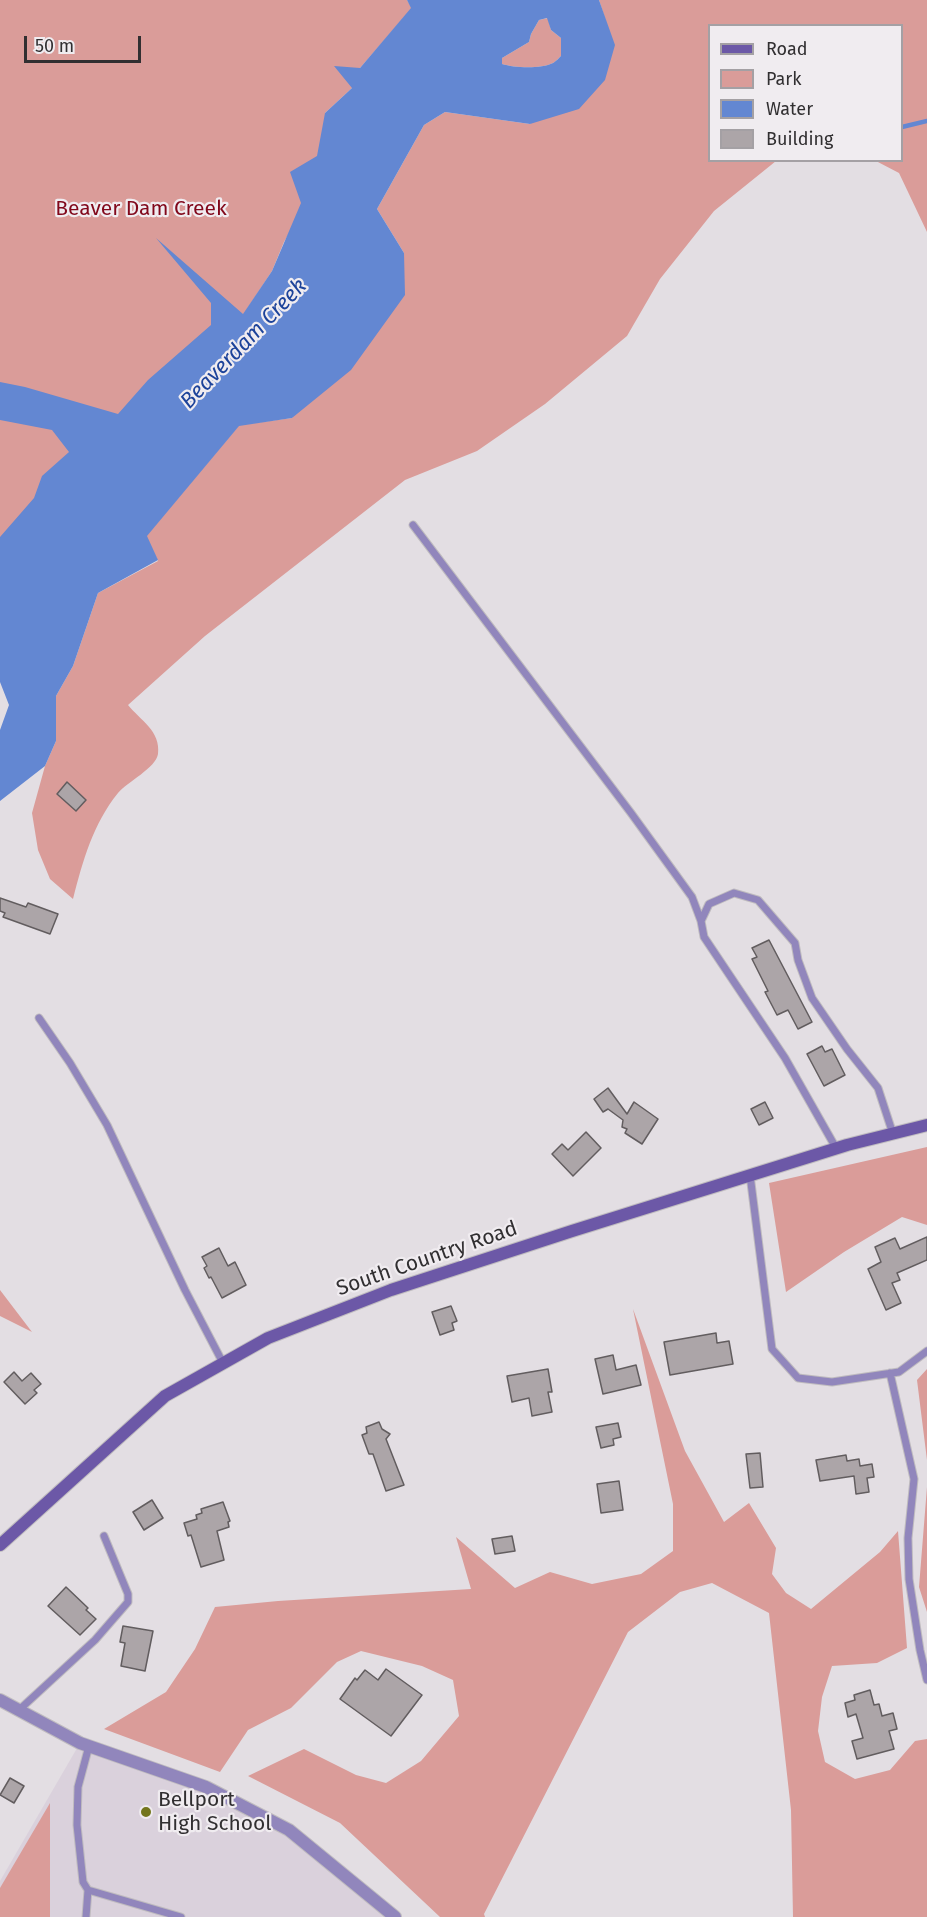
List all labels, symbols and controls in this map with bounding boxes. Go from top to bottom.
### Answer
scale bar [27,24,144,62]
legend [708,24,903,162]
text: 50 m [35,35,74,57]
text: Road [766,38,808,60]
text: Park [766,68,801,90]
text: Water [766,98,813,120]
text: Building [766,128,833,150]
park label: Beaver Dam Creek [55,196,227,222]
water label: Beaverdam Creek [175,273,313,415]
street label: South Country Road [333,1216,521,1302]
place label: Bellport High School [158,1787,271,1837]
marker: Bellport High School [139,1805,153,1819]

